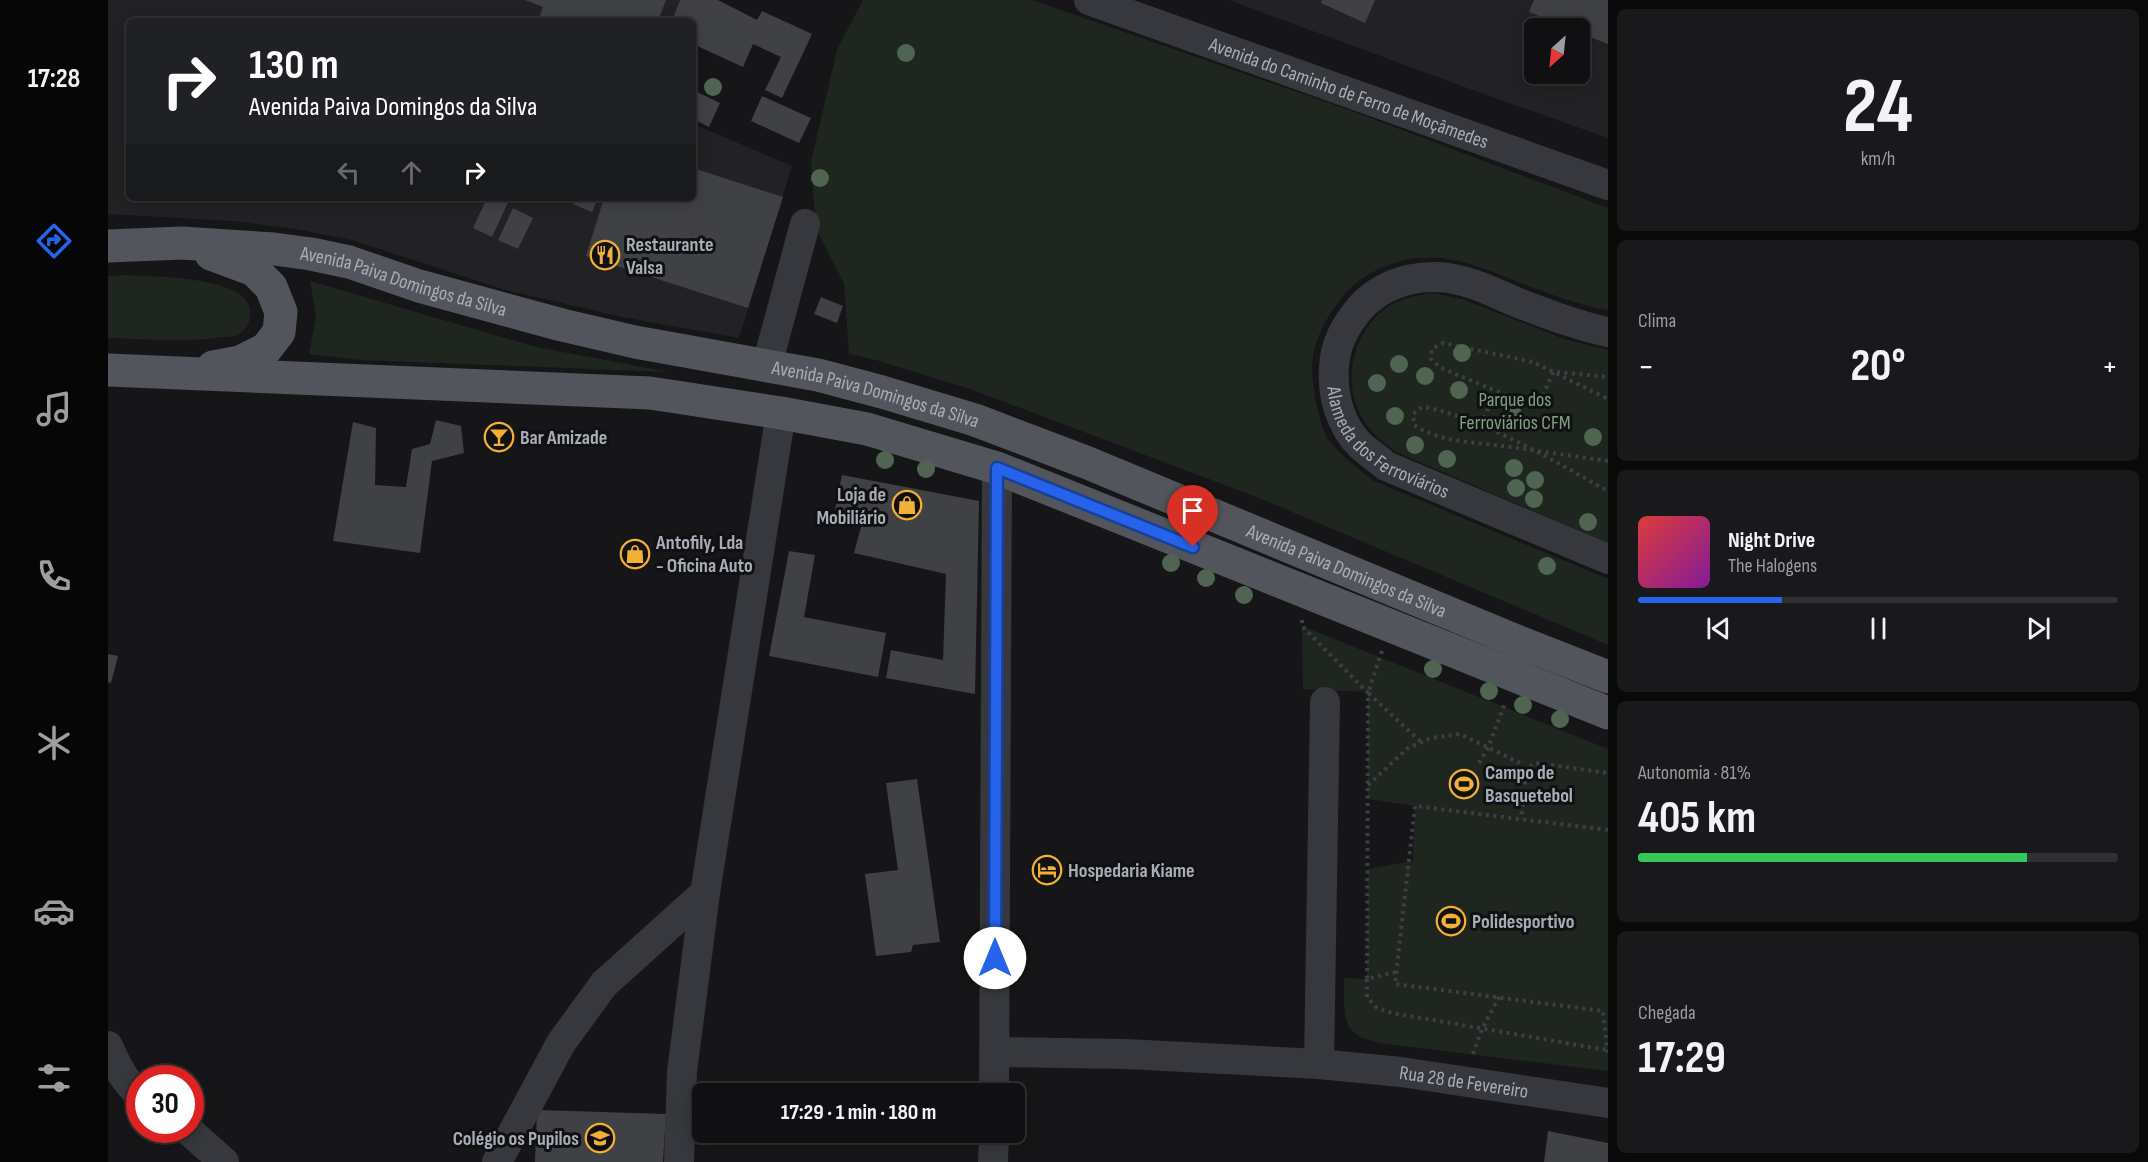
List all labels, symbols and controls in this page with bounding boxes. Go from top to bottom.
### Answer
north arrow [1524,18,1590,84]
map controls [1524,18,1590,84]
street label: Avenida do Caminho de Ferro de Moçâmedes [1205,32,1492,154]
text: 130 m [249,40,339,91]
icon: right [150,42,228,120]
text: 24 [1843,61,1913,154]
text: 17:28 [28,63,80,95]
text: Avenida Paiva Domingos da Silva [249,91,537,123]
text: km/h [1861,147,1895,171]
icon: left [332,156,365,189]
icon: ahead [395,156,428,189]
icon: right [458,156,491,189]
icon: directions [33,220,75,262]
place label: Restaurante Valsa [626,233,713,280]
restaurant icon: Restaurante Valsa [589,239,621,271]
street label: Avenida Paiva Domingos da Silva [298,242,509,322]
text: Clima [1638,309,1676,333]
text: 20° [1850,339,1906,394]
text: − [1638,347,1654,387]
text: + [2102,347,2118,387]
street label: Avenida Paiva Domingos da Silva [769,356,983,434]
street label: Alameda dos Ferroviários [1321,384,1452,504]
icon: music [33,388,75,430]
park label: Parque dos Ferroviários CFM [1459,388,1571,435]
bar icon: Bar Amizade [483,421,515,453]
place label: Bar Amizade [520,426,607,450]
place label: Loja de Mobiliário [816,483,886,530]
pin [1167,485,1218,547]
shop icon: Loja de Mobiliário [891,489,923,521]
icon: arrive [1176,494,1209,527]
street label: Avenida Paiva Domingos da Silva [1242,519,1450,624]
text: Night Drive [1728,527,1815,554]
place label: Antofily, Lda - Oficina Auto [655,531,753,578]
shop icon: Antofily, Lda - Oficina Auto [619,538,651,570]
text: The Halogens [1728,554,1817,578]
icon: phone [33,555,75,597]
icon: previous [1702,612,1735,645]
icon: pause [1862,612,1895,645]
icon: next [2022,612,2055,645]
icon: climate [33,722,75,764]
place label: Campo de Basquetebol [1485,761,1573,808]
text: Autonomia · 81% [1638,761,1751,785]
sports icon: Campo de Basquetebol [1448,768,1480,800]
text: 405 km [1638,791,1756,846]
hotel icon: Hospedaria Kiame [1031,854,1063,886]
place label: Hospedaria Kiame [1068,859,1195,883]
icon: car [33,890,75,932]
sports icon: Polidesportivo [1435,905,1467,937]
place label: Polidesportivo [1472,910,1575,934]
position arrow [963,926,1027,990]
text: Chegada [1638,1001,1696,1025]
text: 17:29 [1638,1031,1726,1086]
icon: filters [33,1057,75,1099]
street label: Rua 28 de Fevereiro [1398,1061,1530,1104]
speed limit sign: 30 [126,1065,204,1143]
text: 17:29 · 1 min · 180 m [781,1099,936,1126]
school or university icon: Colégio os Pupilos [584,1122,616,1154]
place label: Colégio os Pupilos [453,1127,579,1151]

